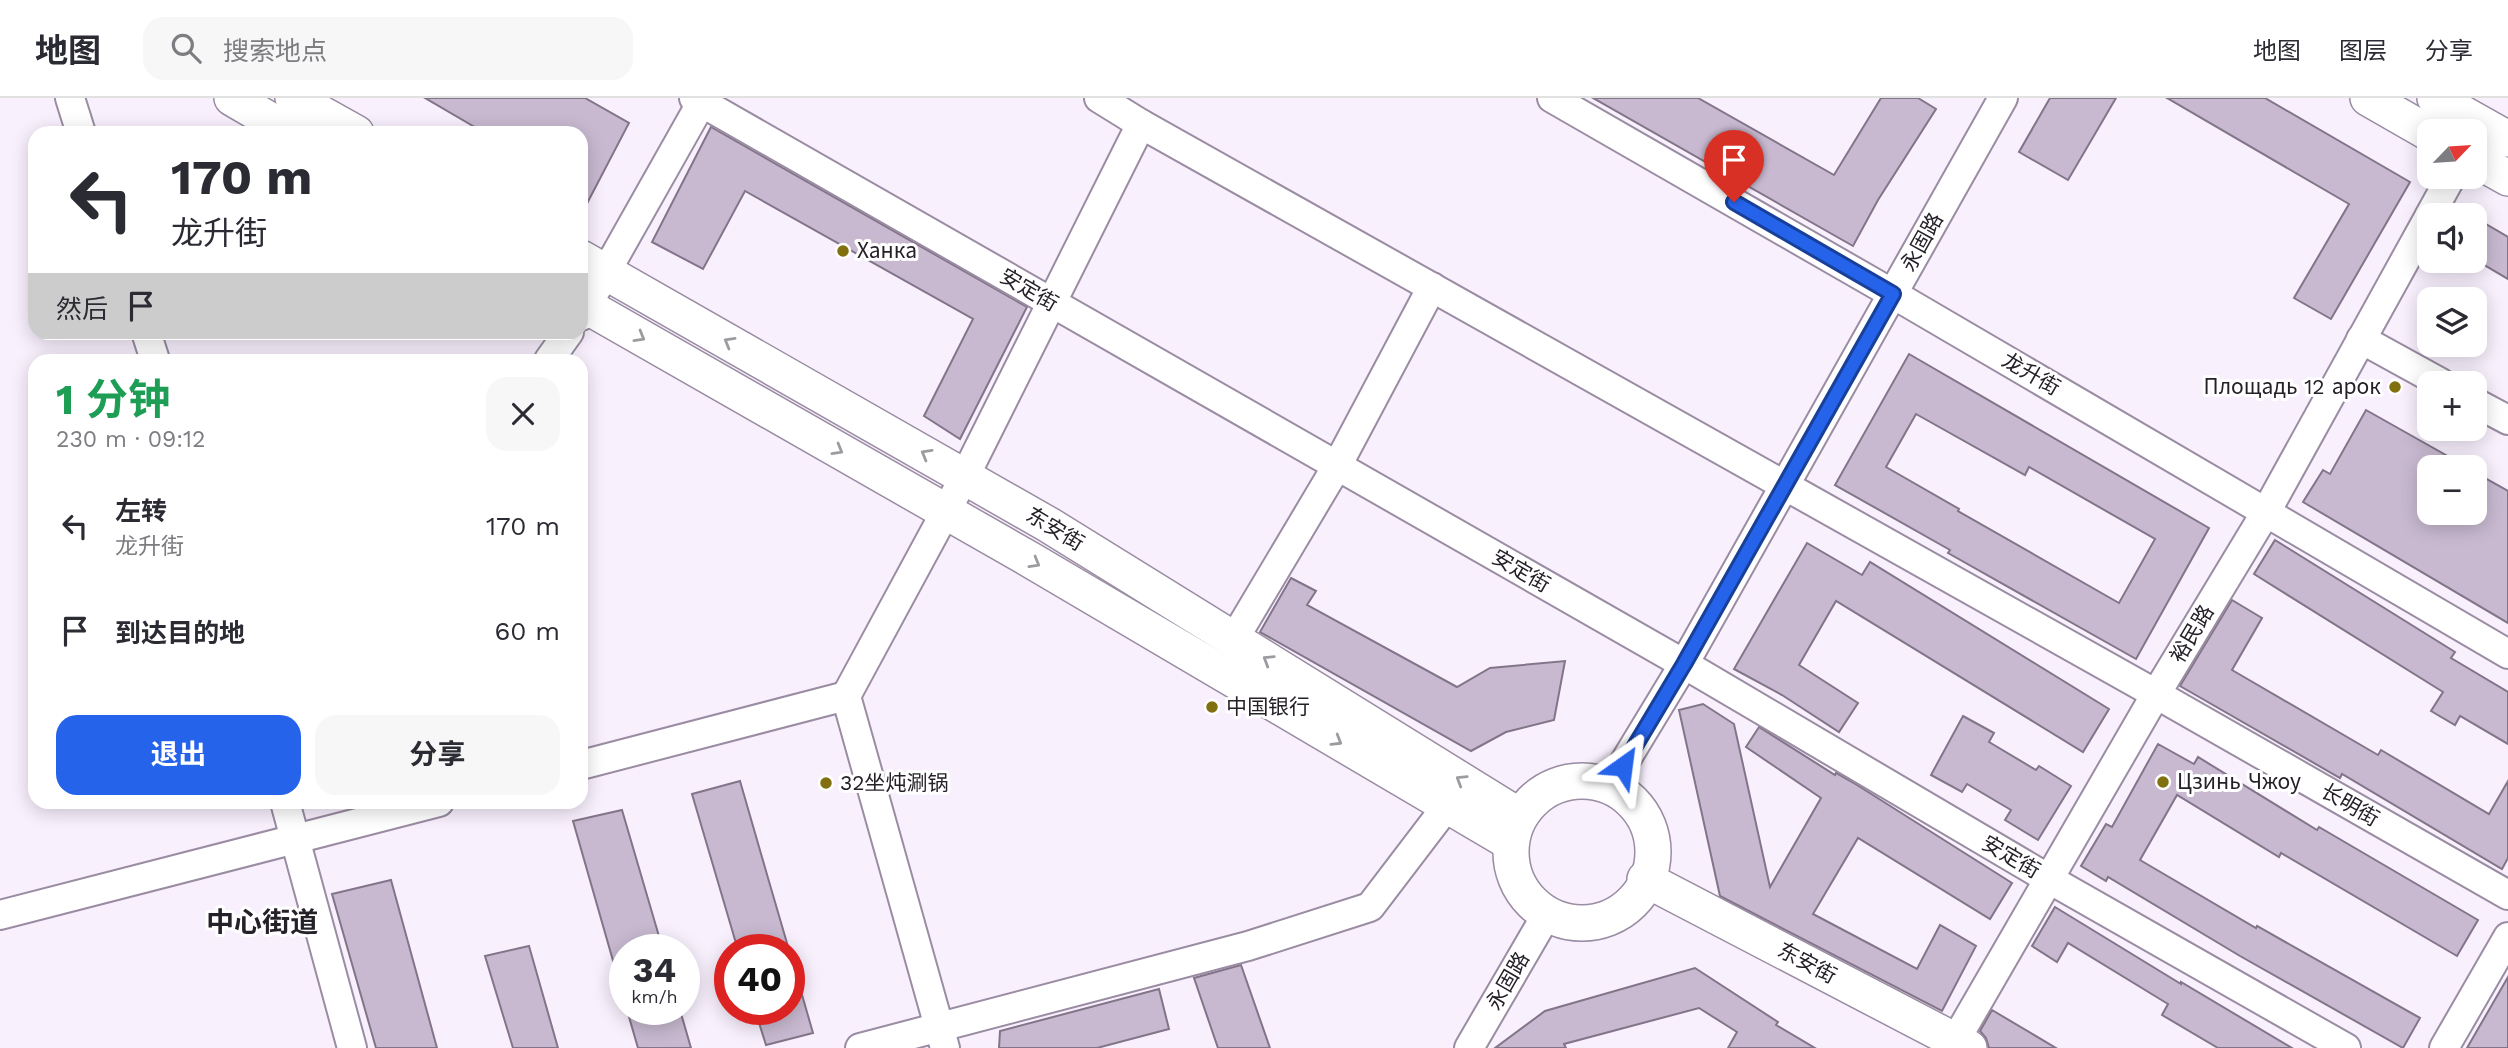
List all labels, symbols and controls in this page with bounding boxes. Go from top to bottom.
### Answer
search box [143,17,633,80]
icon: search [167,29,205,67]
text: 地图 [35,31,101,70]
text: 搜索地点 [223,36,327,66]
text: 地图 [2253,37,2301,65]
text: 图层 [2339,37,2387,65]
text: 分享 [2425,37,2473,65]
north arrow [2417,119,2487,189]
map controls [2417,119,2487,525]
pin [1704,130,1764,202]
icon: arrive [1715,141,1753,179]
text: 170 m [171,148,312,206]
icon: left [56,154,147,245]
button: sound [2417,203,2487,273]
street label: 永固路 [1895,208,1948,275]
text: 龙升街 [171,214,267,252]
place label: Ханка [857,238,917,263]
marker: Ханка [835,243,851,259]
street label: 安定街 [996,263,1063,316]
icon: arrive [122,287,160,325]
button: layers [2417,287,2487,357]
text: 然后 [56,294,108,324]
one-way arrow [633,329,646,342]
one-way arrow [723,337,736,350]
street label: 龙升街 [1998,347,2065,400]
button: + [2417,371,2487,441]
place label: Площадь 12 арок [2204,374,2381,399]
text: 1 分钟 [56,375,170,424]
button: close [486,377,560,451]
marker: Площадь 12 арок [2387,379,2403,395]
text: 230 m · 09:12 [56,426,205,453]
one-way arrow [831,442,843,455]
one-way arrow [921,450,934,463]
button: − [2417,455,2487,525]
text: 左转 [115,496,167,526]
street label: 东安街 [1022,502,1089,556]
icon: left [56,507,94,545]
text: 170 m [486,511,560,541]
text: 龙升街 [115,533,184,560]
street label: 安定街 [1488,544,1555,597]
one-way arrow [1028,555,1041,568]
street label: 裕民路 [2165,600,2219,667]
icon: arrive [56,612,94,650]
text: 60 m [494,616,560,646]
text: 到达目的地 [115,618,245,648]
one-way arrow [1263,656,1276,669]
place label: 中国银行 [1226,694,1310,719]
marker: 中国银行 [1204,699,1220,715]
button: 退出 [56,715,301,795]
button: 分享 [315,715,560,795]
position arrow [1586,729,1660,803]
one-way arrow [1329,732,1342,745]
place label: Цзинь Чжоу [2177,769,2301,794]
place label: 32坐炖涮锅 [840,770,949,795]
marker: Цзинь Чжоу [2155,774,2171,790]
marker: 32坐炖涮锅 [818,775,834,791]
one-way arrow [1456,776,1469,789]
street label: 长明街 [2317,778,2384,831]
street label: 安定街 [1978,830,2045,883]
district label: 中心街道 [206,906,318,939]
speed limit sign: 40 [714,934,805,1025]
street label: 东安街 [1774,937,1841,988]
street label: 永固路 [1481,947,1534,1014]
text: 34 [633,949,676,991]
text: km/h [631,986,678,1007]

